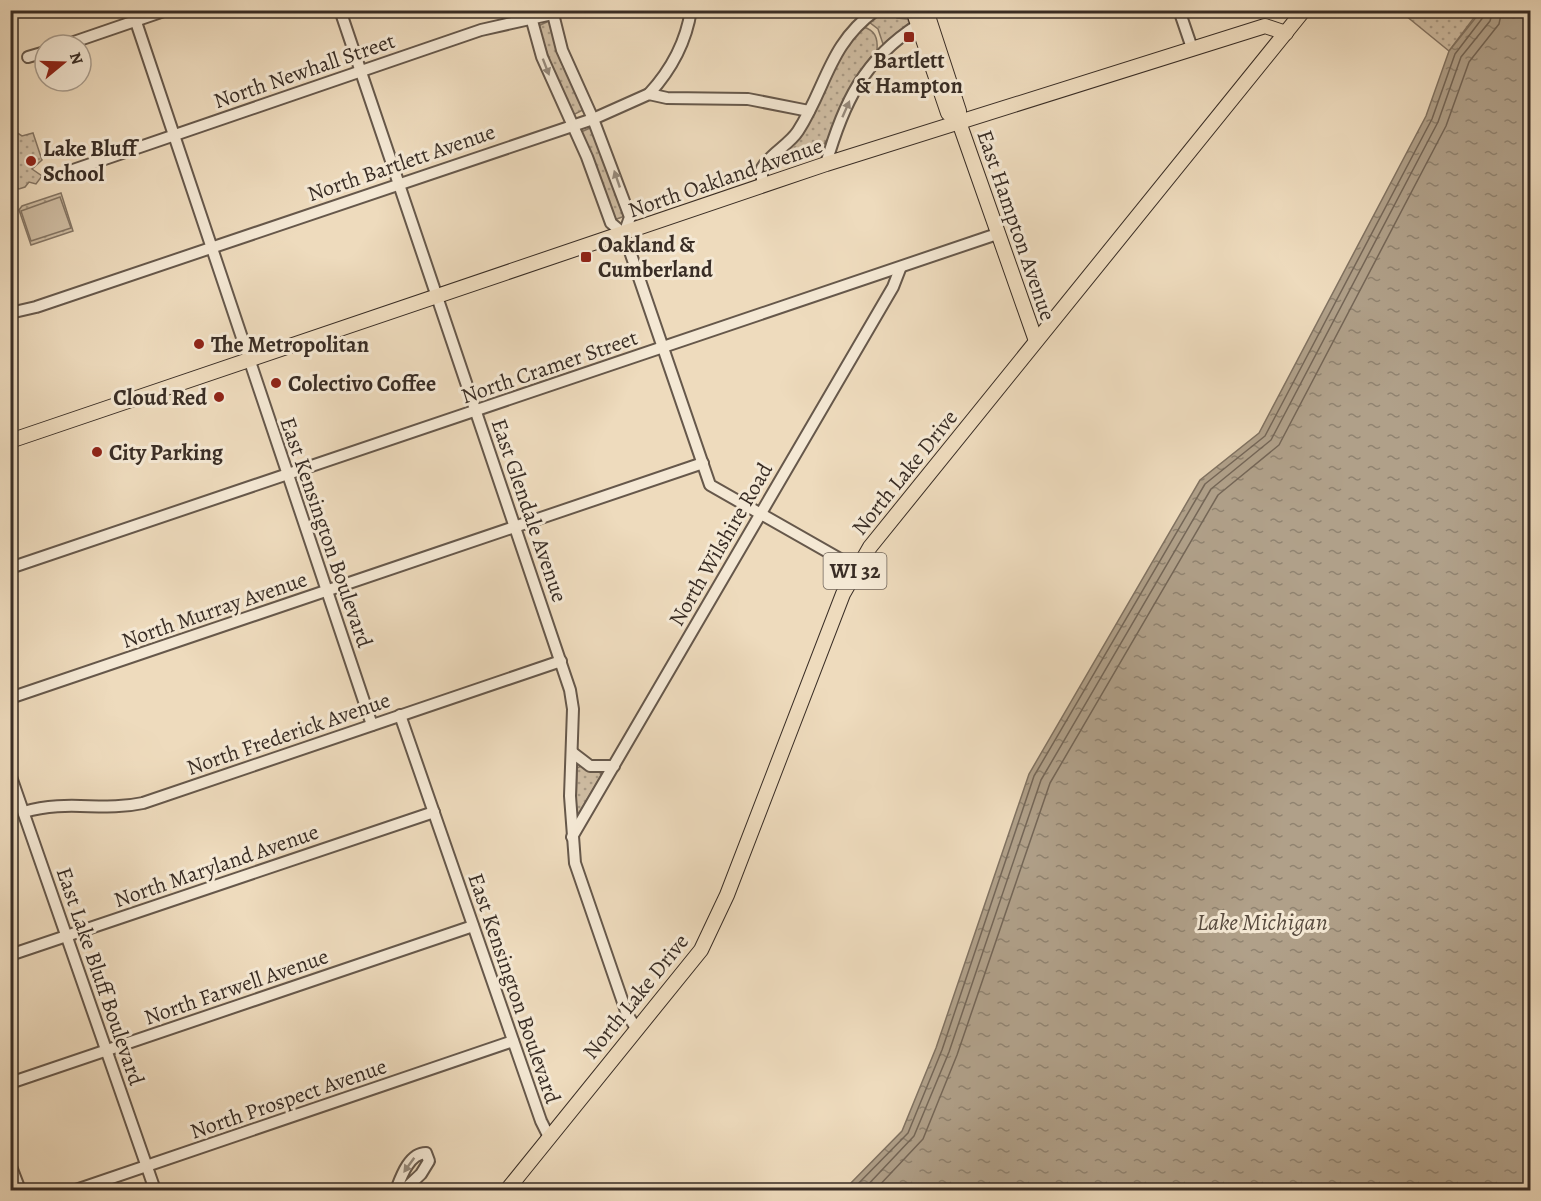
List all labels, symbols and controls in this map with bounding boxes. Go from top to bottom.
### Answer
street label: North Newhall Street [210,26,399,116]
marker: Bartlett & Hampton [902,30,916,44]
north arrow [33,33,93,93]
place label: Bartlett & Hampton [855,46,963,101]
text: N [64,49,89,68]
one-way arrow [541,58,551,76]
one-way arrow [841,101,850,118]
street label: North Bartlett Avenue [303,117,499,209]
street label: East Hampton Avenue [969,126,1063,325]
street label: North Oakland Avenue [624,131,827,225]
place label: Lake Bluff School [43,134,140,189]
marker: Lake Bluff School [24,154,38,168]
one-way arrow [611,170,621,188]
place label: Oakland & Cumberland [598,230,713,285]
marker: Oakland & Cumberland [579,250,593,264]
street label: North Cramer Street [457,323,642,411]
place label: The Metropolitan [211,330,369,360]
marker: The Metropolitan [192,337,206,351]
place label: Colectivo Coffee [288,369,436,399]
marker: Colectivo Coffee [269,376,283,390]
place label: Cloud Red [113,383,207,413]
marker: Cloud Red [212,390,226,404]
street label: North Lake Drive [845,403,965,542]
street label: East Kensington Boulevard [273,413,380,652]
street label: East Glendale Avenue [484,415,575,606]
place label: City Parking [109,438,224,468]
marker: City Parking [90,445,104,459]
street label: North Wilshire Road [662,457,780,632]
road number: WI 32 [824,553,886,589]
street label: North Murray Avenue [118,564,311,656]
street label: North Frederick Avenue [183,685,394,783]
street label: North Maryland Avenue [110,817,323,915]
street label: East Lake Bluff Boulevard [49,863,152,1090]
street label: East Kensington Boulevard [461,869,568,1108]
water label: Lake Michigan [1196,906,1328,938]
street label: North Lake Drive [576,927,696,1066]
street label: North Farwell Avenue [140,941,332,1033]
street label: North Prospect Avenue [186,1051,391,1147]
one-way arrow [403,1156,415,1172]

